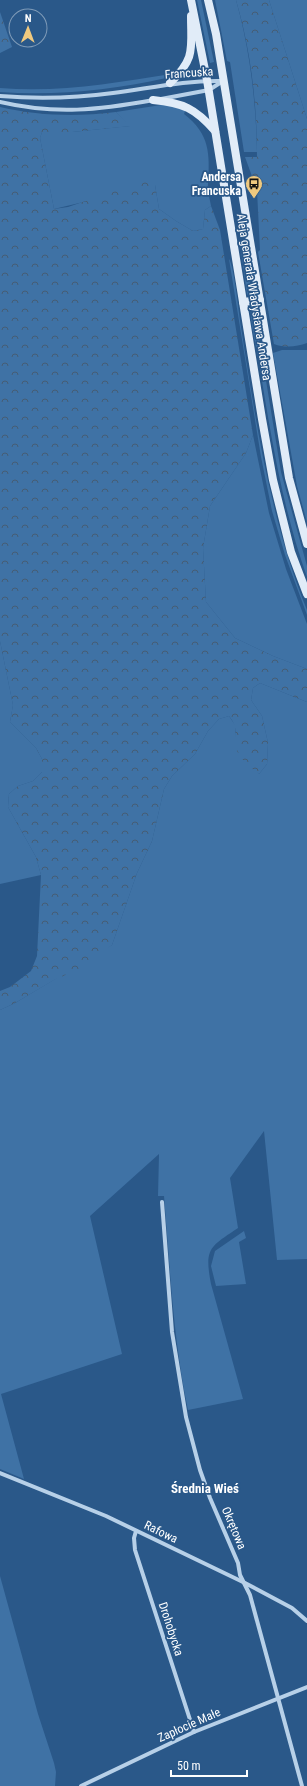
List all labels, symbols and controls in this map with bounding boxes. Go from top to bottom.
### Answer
north arrow [8,8,48,48]
text: N [25,12,32,25]
street label: Francuska [164,64,214,82]
place label: Andersa Francuska [192,170,241,198]
bus stop icon: Andersa Francuska [244,174,264,199]
street label: Aleja generała Władysława Andersa [234,213,274,382]
district label: Średnia Wieś [171,1481,239,1496]
street label: Okrętowa [219,1505,249,1552]
street label: Rafowa [142,1518,180,1546]
street label: Drohobycka [156,1600,186,1658]
street label: Zapłocie Małe [156,1705,223,1745]
scale bar [171,1752,247,1778]
text: 50 m [177,1759,201,1773]

